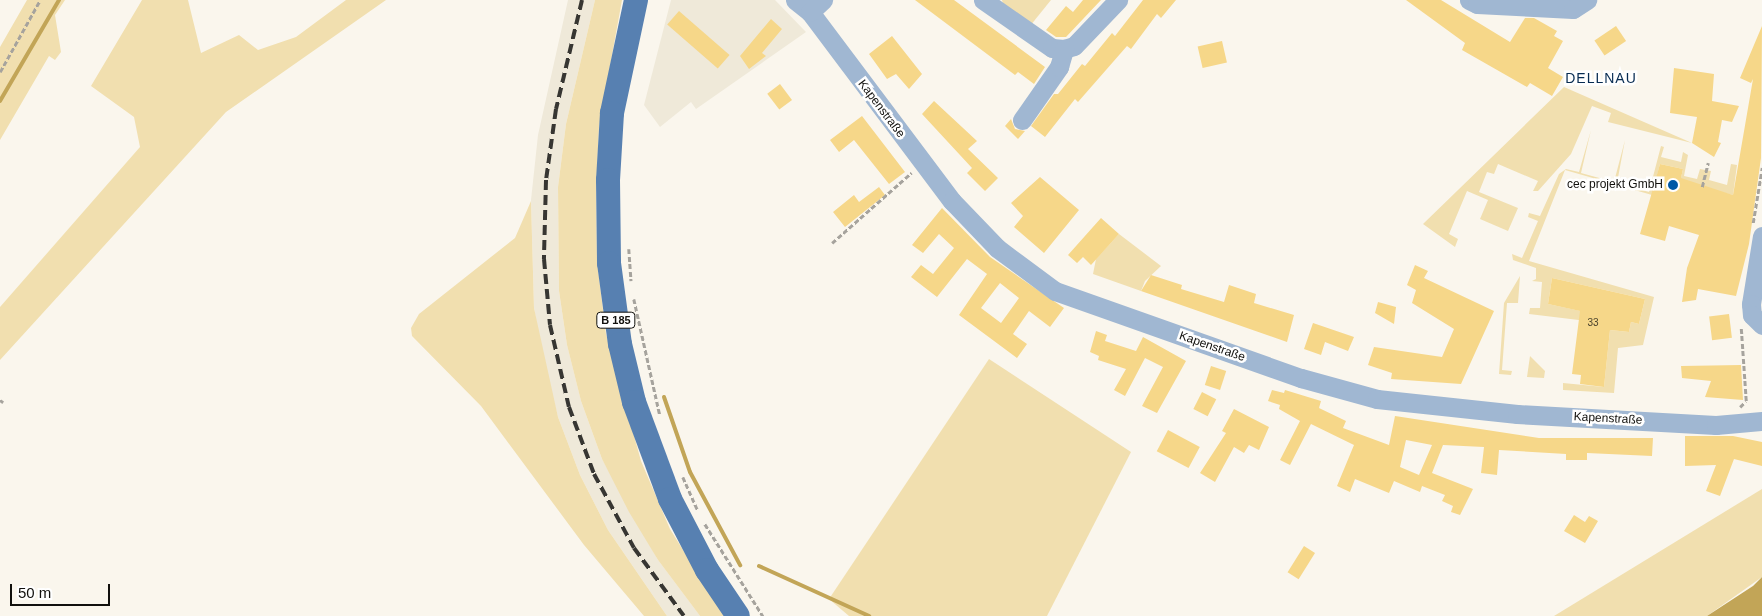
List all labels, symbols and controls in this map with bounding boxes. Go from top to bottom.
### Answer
district label: DELLNAU [1564,70,1638,86]
street label: Kapenstraße [855,77,907,141]
place label: cec projekt GmbH [1567,178,1663,192]
marker: cec projekt GmbH [1667,179,1679,191]
road number: B 185 [596,312,636,328]
house number: 33 [1587,317,1599,329]
street label: Kapenstraße [1177,329,1247,365]
street label: Kapenstraße [1573,410,1643,428]
scale bar [12,574,112,606]
text: 50 m [18,584,51,601]

